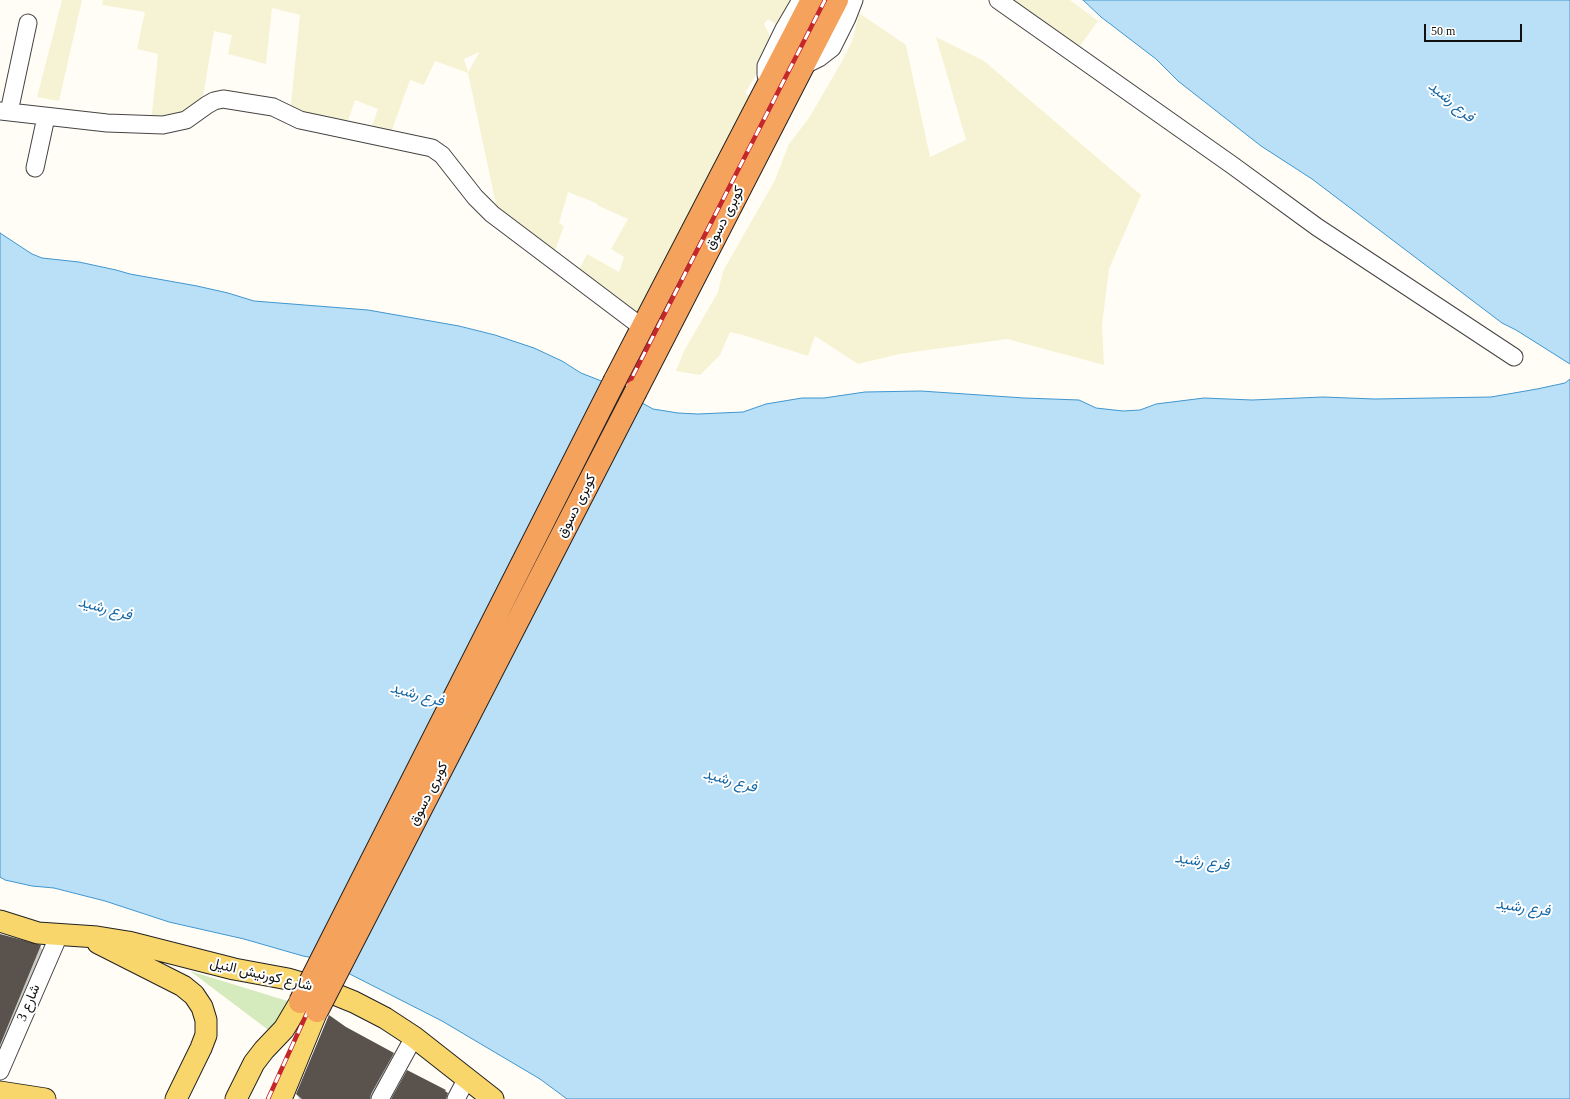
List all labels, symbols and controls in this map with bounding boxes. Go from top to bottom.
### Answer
scale bar [1426,16,1524,42]
text: 50 m [1431,24,1455,38]
water label: فرع رشيد [1424,77,1478,127]
street label: كوبرى دسوق [702,183,748,253]
street label: كوبرى دسوق [554,471,600,541]
water label: فرع رشيد [76,593,134,625]
water label: فرع رشيد [388,679,446,711]
street label: كوبرى دسوق [406,759,452,829]
water label: فرع رشيد [701,765,759,797]
water label: فرع رشيد [1174,849,1230,875]
water label: فرع رشيد [1495,895,1551,921]
street label: شارع كورنيش النيل [208,955,314,995]
street label: شارع 3 [14,982,44,1024]

